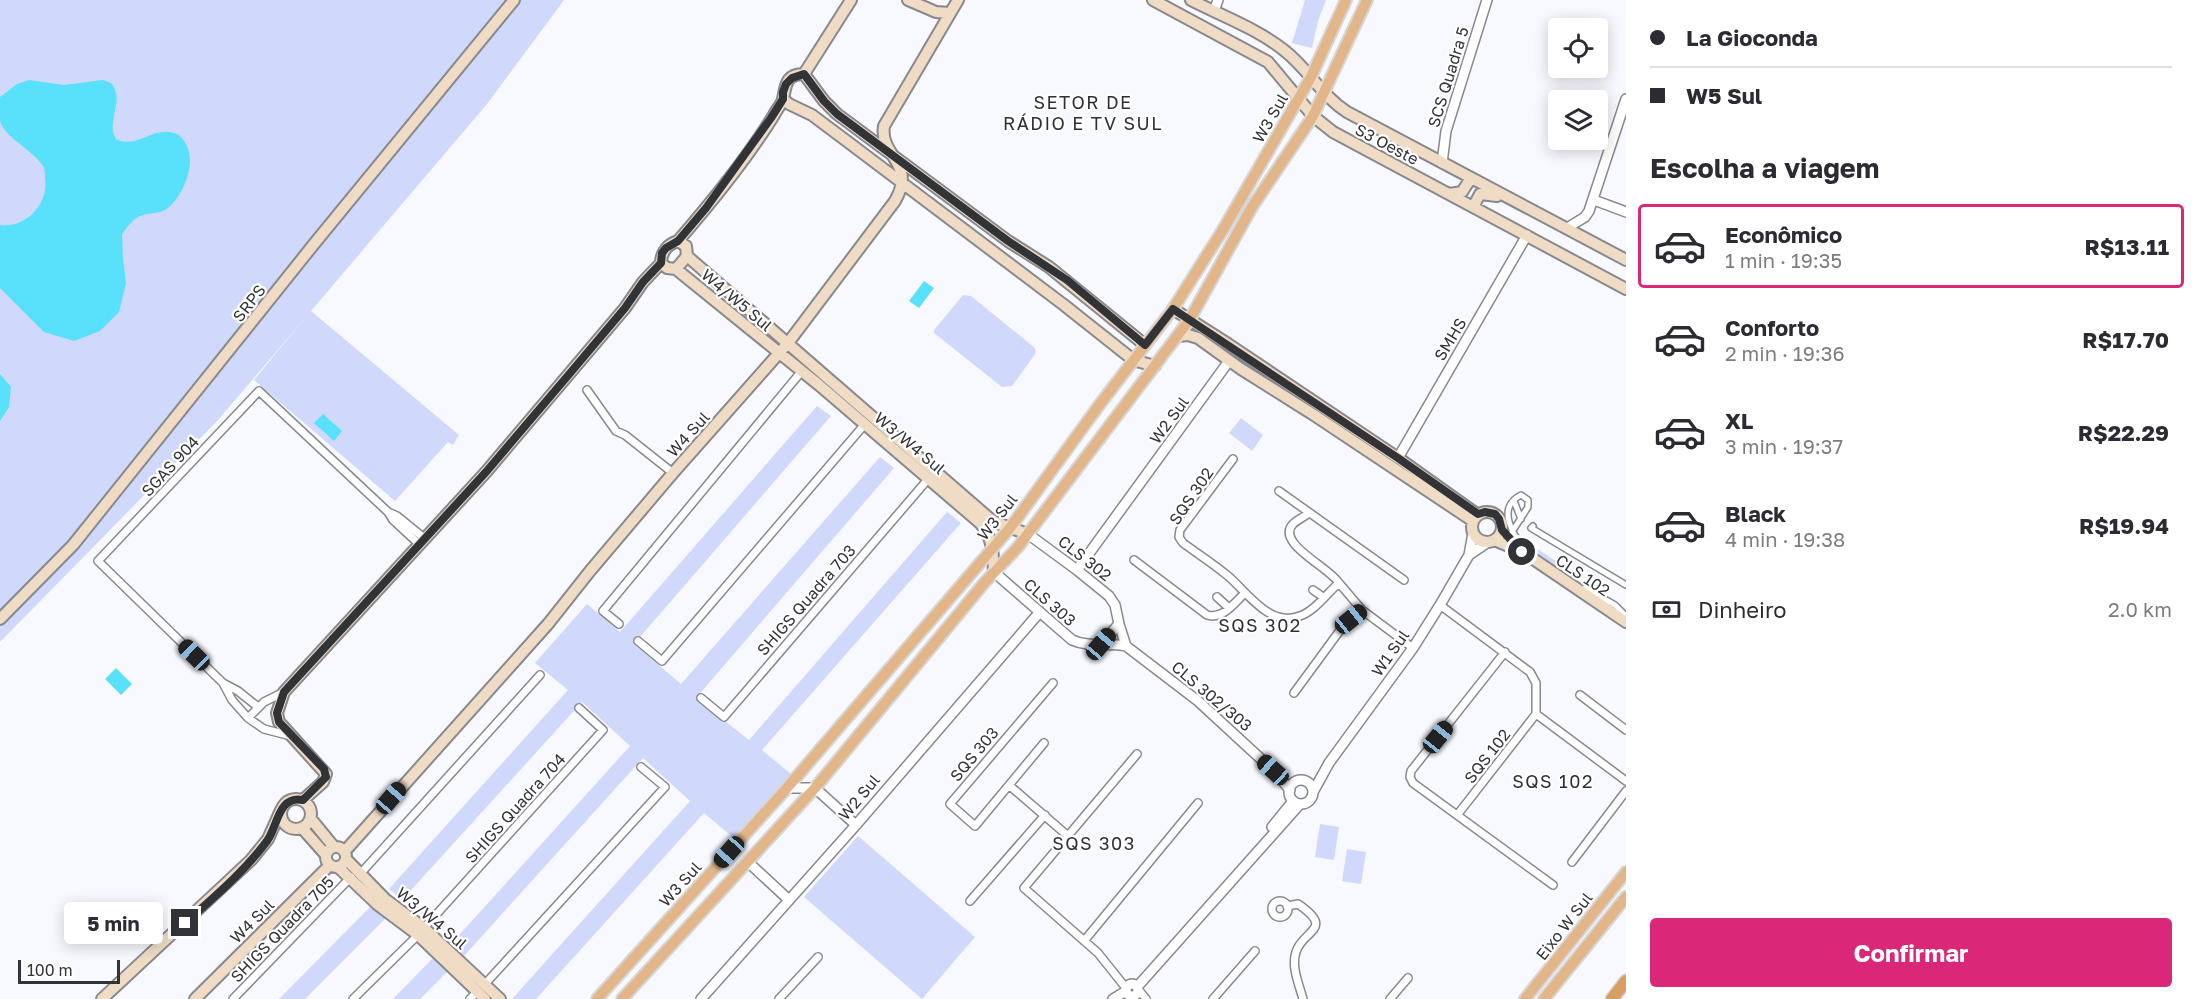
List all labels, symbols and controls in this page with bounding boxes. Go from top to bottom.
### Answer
map controls [1548,18,1608,150]
button: locate [1548,18,1608,78]
street label: SCS Quadra 5 [1423,24,1473,130]
text: La Gioconda [1686,24,1818,51]
text: W5 Sul [1686,82,1762,109]
street label: W3 Sul [1248,90,1292,146]
button: layers [1548,90,1608,150]
district label: SETOR DE RÁDIO E TV SUL [1003,91,1163,134]
street label: S3 Oeste [1352,119,1422,169]
text: Escolha a viagem [1650,152,1879,184]
icon: car [1653,219,1707,273]
text: Econômico [1725,221,1842,248]
text: R$13.11 [2085,233,2169,260]
text: 1 min · 19:35 [1725,248,1842,272]
street label: W4/W5 Sul [697,265,777,335]
street label: SRPS [228,280,270,326]
icon: car [1653,312,1707,366]
street label: SMHS [1429,314,1471,364]
text: Conforto [1725,314,1819,341]
text: R$17.70 [2082,326,2169,353]
text: 2 min · 19:36 [1725,341,1845,365]
street label: W2 Sul [1145,392,1193,448]
icon: car [1653,405,1707,459]
street label: W4 Sul [662,407,714,461]
text: XL [1725,407,1753,434]
street label: W3/W4 Sul [870,408,950,478]
text: R$22.29 [2078,419,2169,446]
street label: SGAS 904 [137,432,203,500]
text: 3 min · 19:37 [1725,434,1843,458]
street label: SQS 302 [1165,464,1217,528]
street label: W3 Sul [973,490,1021,544]
icon: car [1653,498,1707,552]
text: Black [1725,500,1786,527]
text: R$19.94 [2079,512,2169,539]
text: 4 min · 19:38 [1725,527,1845,551]
street label: CLS 302 [1054,531,1116,585]
route start [1508,538,1535,565]
street label: SHIGS Quadra 703 [752,541,860,659]
street label: CLS 102 [1552,550,1614,600]
street label: CLS 303 [1020,574,1080,630]
icon: cash [1650,593,1683,626]
text: Dinheiro [1698,596,1787,623]
text: 2.0 km [2108,597,2172,621]
car [1331,601,1371,637]
district label: SQS 302 [1218,614,1302,636]
car [1083,624,1119,664]
street label: W1 Sul [1367,626,1413,680]
car [175,636,213,674]
street label: CLS 302/303 [1168,657,1256,735]
car [1420,717,1456,757]
street label: SQS 303 [945,723,1003,785]
street label: SQS 102 [1460,725,1514,787]
street label: SHIGS Quadra 704 [461,749,569,867]
car [1254,751,1292,789]
street label: W2 Sul [834,770,884,824]
district label: SQS 102 [1512,770,1594,792]
car [372,779,410,817]
district label: SQS 303 [1052,832,1136,854]
car [710,833,748,871]
street label: W3 Sul [655,857,705,911]
street label: SHIGS Quadra 705 [226,872,338,986]
street label: W3/W4 Sul [392,883,472,953]
street label: Eixo W Sul [1531,888,1597,964]
street label: W4 Sul [226,895,278,947]
callout: 5 min [65,902,164,944]
route end [171,909,198,936]
text: 5 min [87,911,140,935]
button: Confirmar [1650,918,2172,987]
scale bar [18,957,120,984]
text: 100 m [27,960,73,980]

